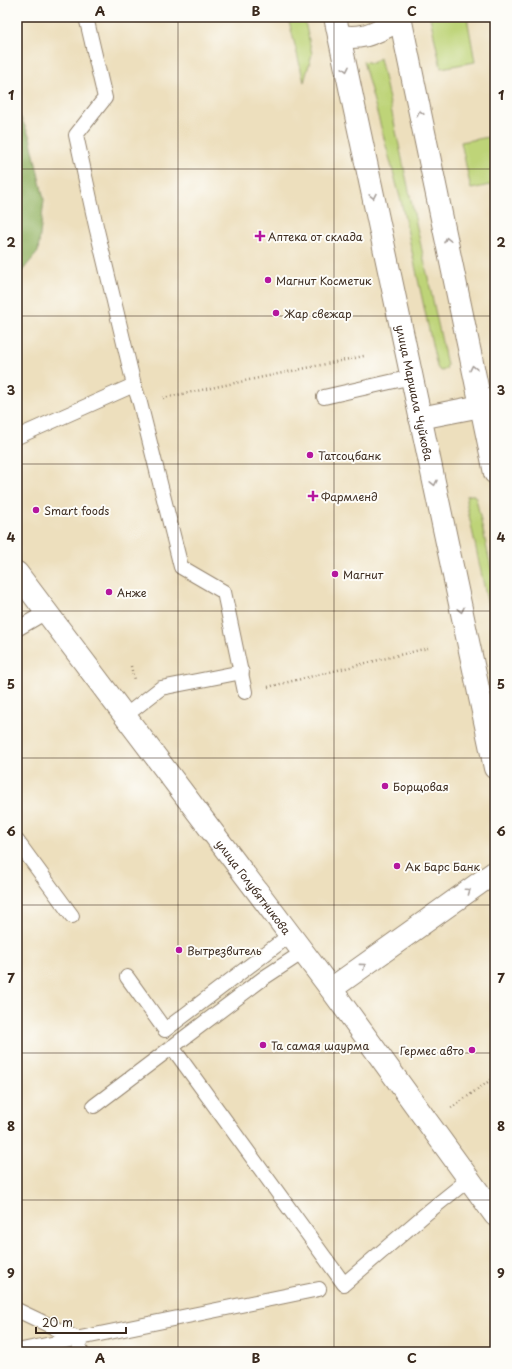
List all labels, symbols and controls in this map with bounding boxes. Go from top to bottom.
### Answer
text: A [95,1,105,20]
text: B [252,1,261,20]
text: C [407,1,417,20]
one-way arrow [341,66,350,72]
text: 1 [8,85,14,104]
text: 1 [498,85,504,104]
one-way arrow [417,110,425,116]
one-way arrow [368,193,377,199]
place label: Аптека от склада [268,228,363,245]
marker: Аптека от склада [255,231,265,241]
text: 2 [6,232,16,251]
text: 2 [496,232,506,251]
one-way arrow [443,237,451,244]
place label: Магнит Косметик [276,272,372,289]
marker: Магнит Косметик [263,275,273,285]
place label: Жар свежар [284,305,352,322]
marker: Жар свежар [271,308,281,318]
street label: улица Маршала Чуйкова [392,323,438,462]
one-way arrow [470,365,478,371]
text: 3 [7,380,16,399]
text: 3 [497,380,506,399]
place label: Татсоцбанк [318,447,382,464]
marker: Татсоцбанк [305,450,315,460]
one-way arrow [430,480,438,486]
place label: Фармленд [321,488,378,505]
marker: Фармленд [308,491,318,501]
place label: Smart foods [44,502,109,519]
marker: Smart foods [31,505,41,515]
text: 4 [7,527,16,546]
text: 4 [497,527,506,546]
place label: Магнит [343,566,384,583]
marker: Магнит [330,569,340,579]
place label: Анже [117,584,147,601]
marker: Анже [104,587,114,597]
one-way arrow [457,607,465,614]
text: 5 [7,674,15,693]
text: 5 [497,674,505,693]
place label: Борщовая [393,778,449,795]
marker: Борщовая [380,781,390,791]
text: 6 [6,821,16,840]
text: 6 [496,821,506,840]
street label: улица Голубятникова [212,836,295,938]
place label: Ак Барс Банк [405,858,481,875]
marker: Ак Барс Банк [392,861,402,871]
one-way arrow [464,889,471,896]
place label: Вытрезвитель [187,942,262,959]
marker: Вытрезвитель [174,945,184,955]
one-way arrow [358,964,365,971]
text: 7 [7,968,15,987]
text: 7 [497,968,505,987]
place label: Та самая шаурма [271,1037,369,1054]
marker: Та самая шаурма [258,1040,268,1050]
place label: Гермес авто [400,1042,464,1059]
marker: Гермес авто [467,1045,477,1055]
text: 8 [7,1116,15,1135]
text: 8 [497,1116,505,1135]
text: 9 [7,1263,15,1282]
text: 9 [497,1263,505,1282]
scale bar [36,1309,126,1335]
text: 20 m [42,1313,73,1331]
text: A [95,1348,105,1367]
text: B [252,1348,261,1367]
text: C [407,1348,417,1367]

